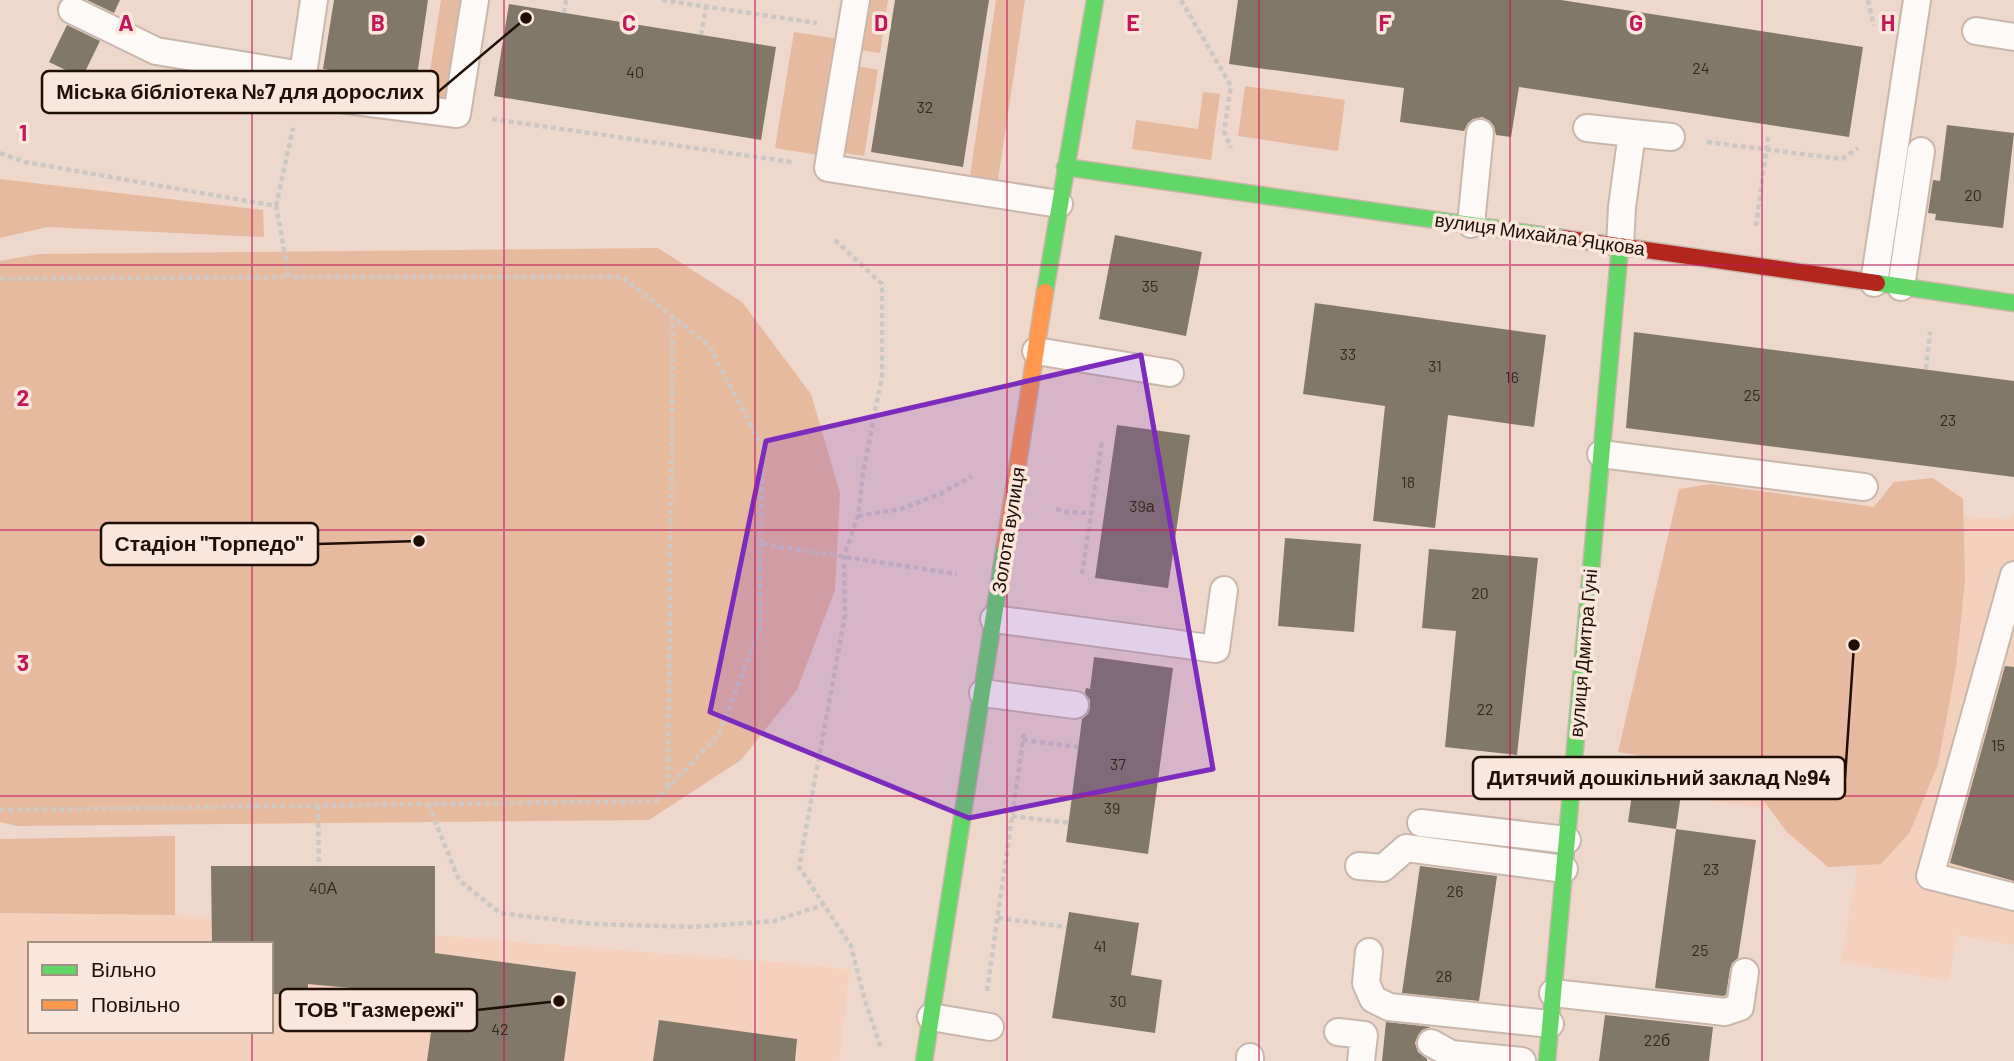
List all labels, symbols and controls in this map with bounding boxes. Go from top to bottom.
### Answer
text: A [118,8,134,36]
text: B [371,8,385,36]
text: C [622,8,636,36]
text: D [874,8,888,36]
text: E [1126,8,1140,36]
text: F [1379,8,1392,36]
text: G [1629,8,1643,36]
text: H [1881,8,1895,36]
house number: 24 [1692,58,1710,77]
house number: 40 [626,62,644,81]
callout: Міська бібліотека №7 для дорослих [42,71,438,113]
text: Міська бібліотека №7 для дорослих [56,78,424,103]
house number: 32 [917,97,933,116]
text: 1 [19,118,27,146]
house number: 20 [1964,185,1982,204]
street label: вулиця Михайла Яцкова [1434,207,1647,260]
house number: 35 [1142,276,1158,295]
house number: 33 [1340,344,1356,363]
house number: 31 [1428,356,1442,375]
house number: 16 [1505,367,1519,386]
text: 2 [17,383,29,411]
house number: 25 [1744,385,1760,404]
house number: 23 [1940,410,1956,429]
street label: Золота вулиця [986,465,1029,595]
house number: 18 [1401,472,1415,491]
house number: 39а [1129,496,1155,515]
callout: Стадіон "Торпедо" [101,523,318,565]
text: Стадіон "Торпедо" [115,530,304,555]
street label: вулиця Дмитра Гуні [1564,568,1601,738]
house number: 20 [1471,583,1489,602]
text: 3 [17,648,29,676]
house number: 22 [1476,699,1494,718]
house number: 15 [1991,735,2005,754]
house number: 37 [1110,754,1126,773]
callout: Дитячий дошкільний заклад №94 [1473,757,1845,799]
text: Дитячий дошкільний заклад №94 [1487,764,1831,789]
house number: 39 [1104,798,1120,817]
house number: 23 [1703,859,1719,878]
house number: 40А [309,878,338,897]
house number: 26 [1447,881,1463,900]
house number: 41 [1094,936,1106,955]
house number: 25 [1692,940,1708,959]
legend [28,942,273,1033]
text: Вільно [91,956,156,981]
house number: 28 [1436,966,1452,985]
callout: ТОВ "Газмережі" [280,989,477,1031]
text: Повільно [91,991,180,1016]
house number: 30 [1109,991,1127,1010]
text: ТОВ "Газмережі" [295,996,464,1021]
house number: 42 [491,1019,509,1038]
house number: 22б [1644,1030,1670,1049]

